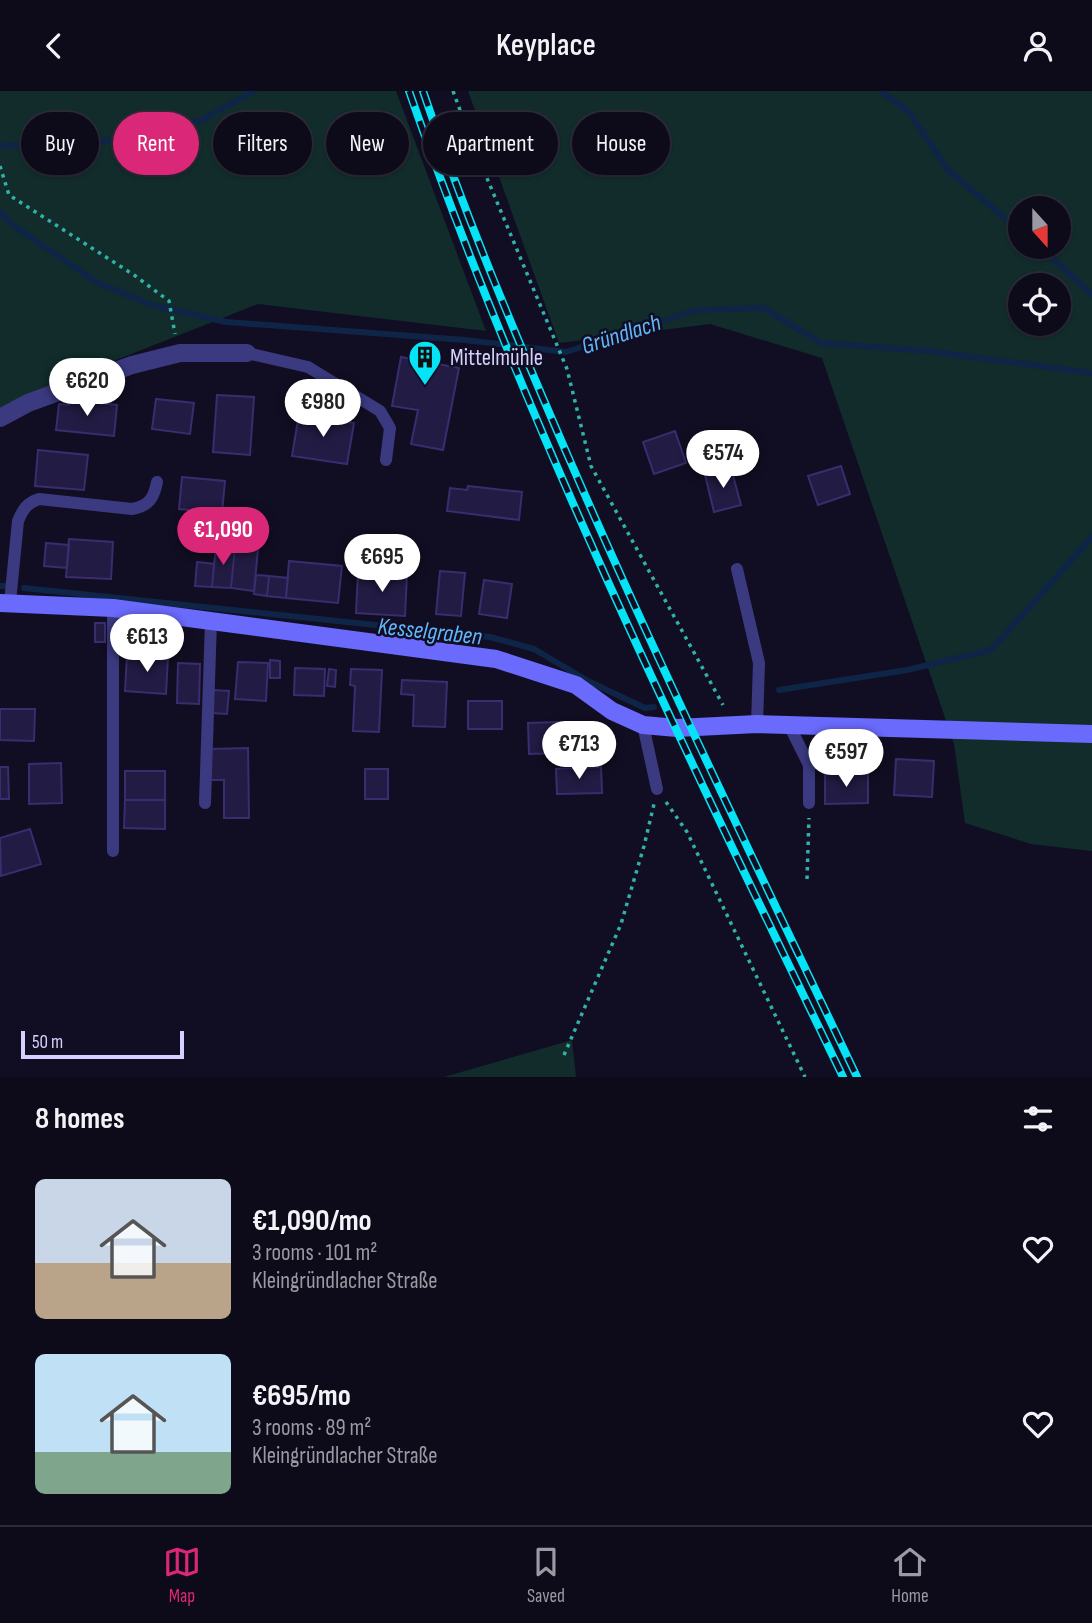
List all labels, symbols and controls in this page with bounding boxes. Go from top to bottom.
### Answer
text: Keyplace [496,26,596,65]
icon: back [35,27,73,65]
icon: person [1019,27,1057,65]
chip: Buy [21,112,99,175]
chip: Rent [113,112,199,175]
chip: Filters [213,112,312,175]
chip: New [326,112,409,175]
chip: Apartment [423,112,558,175]
chip: House [572,112,670,175]
north arrow [1008,196,1071,259]
map controls [1008,196,1071,336]
button: locate [1008,273,1071,336]
water label: Gründlach [578,308,665,361]
building icon: Mittelmühle [406,338,444,387]
place label: Mittelmühle [450,344,543,372]
pin: €620 [46,359,128,418]
text: €620 [65,367,109,395]
pin: €980 [282,379,364,439]
text: €980 [301,388,345,416]
pin: €574 [682,431,764,490]
text: €574 [702,439,744,467]
pin: €1,090 [166,507,280,567]
text: €1,090 [193,516,253,544]
pin: €695 [341,535,423,594]
text: €695 [360,543,404,571]
water label: Kesselgraben [376,612,484,651]
pin: €613 [106,615,188,674]
text: €613 [126,623,168,651]
pin: €713 [538,721,620,781]
pin: €597 [805,729,887,789]
text: €713 [558,730,600,758]
text: €597 [824,738,868,766]
scale bar [21,1028,184,1060]
text: 50 m [32,1031,63,1054]
icon: filters [1019,1100,1057,1138]
text: 8 homes [35,1101,124,1137]
text: €1,090/mo [252,1203,372,1239]
icon: home [91,1207,175,1291]
icon: heart [1019,1230,1057,1268]
text: 3 rooms · 101 m² [252,1239,377,1267]
text: Kleingründlacher Straße [252,1267,437,1295]
text: €695/mo [252,1378,351,1414]
icon: home [91,1382,175,1466]
icon: heart [1019,1405,1057,1443]
text: 3 rooms · 89 m² [252,1414,371,1442]
text: Kleingründlacher Straße [252,1442,437,1470]
tab: Map [163,1543,201,1608]
tab: Saved [527,1543,565,1608]
tab: Home [891,1543,929,1608]

